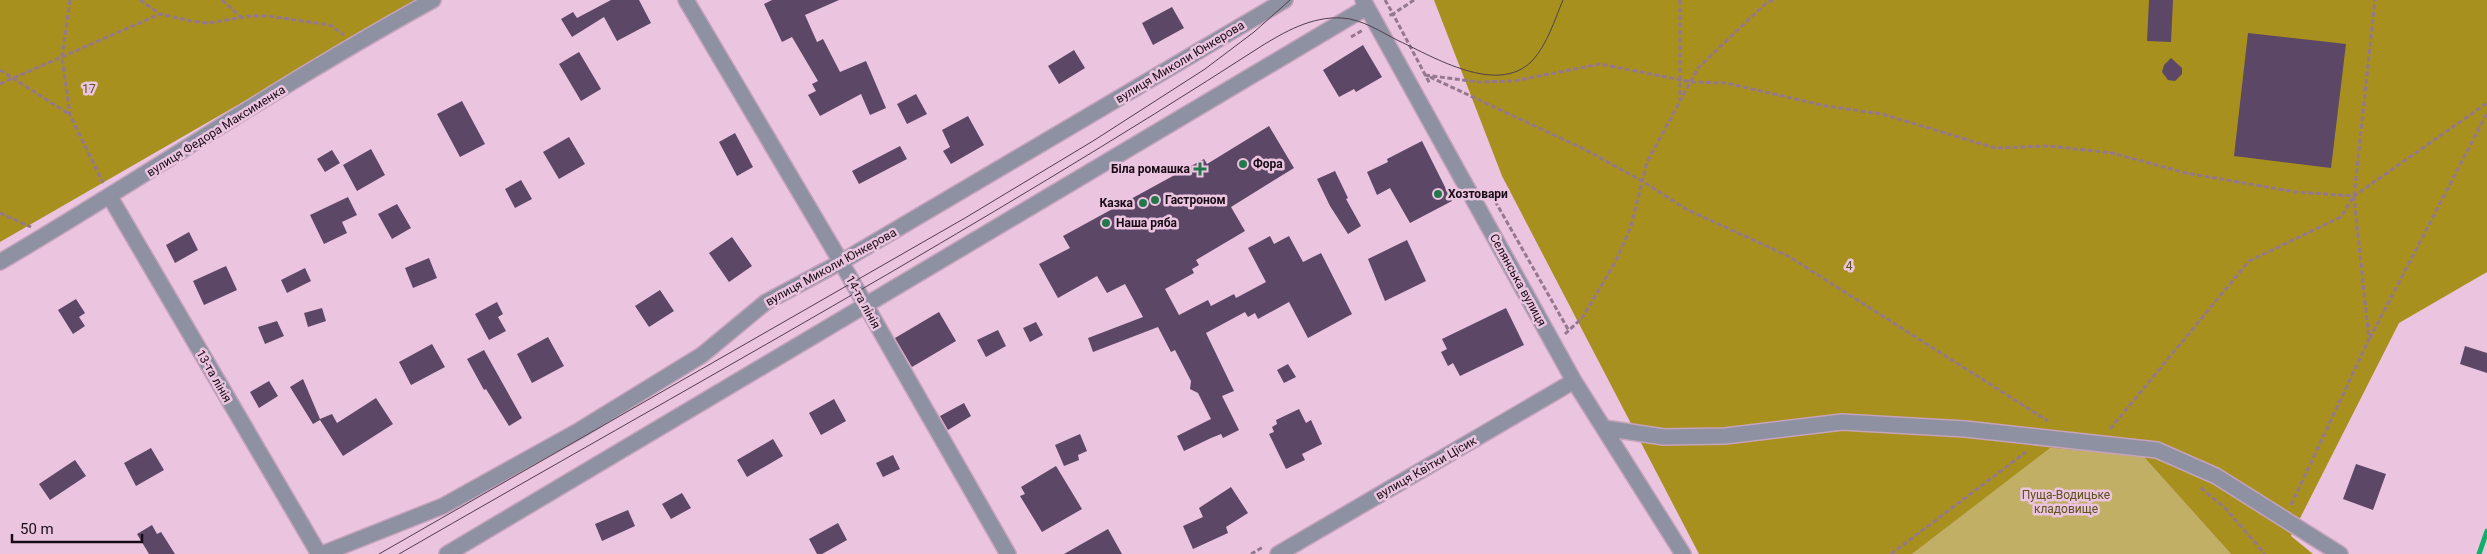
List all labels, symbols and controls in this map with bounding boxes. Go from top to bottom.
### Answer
street label: вулиця Миколи Юнкерова [1113,18,1247,106]
park label: 17 [82,82,96,96]
street label: вулиця Федора Максименка [144,83,288,179]
place label: Фора [1253,157,1283,171]
marker: Фора [1237,158,1249,170]
place label: Біла ромашка [1111,162,1191,176]
marker: Біла ромашка [1194,163,1206,175]
place label: Хозтовари [1448,187,1508,201]
marker: Хозтовари [1432,188,1444,200]
place label: Гастроном [1165,193,1226,207]
marker: Гастроном [1149,194,1161,206]
place label: Казка [1099,196,1134,210]
marker: Казка [1137,197,1149,209]
place label: Наша ряба [1116,216,1178,230]
marker: Наша ряба [1100,217,1112,229]
street label: вулиця Миколи Юнкерова [763,225,899,309]
street label: Селянська вулиця [1487,231,1549,329]
park label: 4 [1846,259,1853,273]
street label: 14-та лінія [843,273,883,331]
street label: 13-та лінія [193,347,235,405]
street label: вулиця Квітки Цісик [1373,433,1479,503]
park label: Пуща-Водицьке кладовище [2022,488,2110,516]
scale bar [12,512,142,544]
text: 50 m [20,520,54,538]

